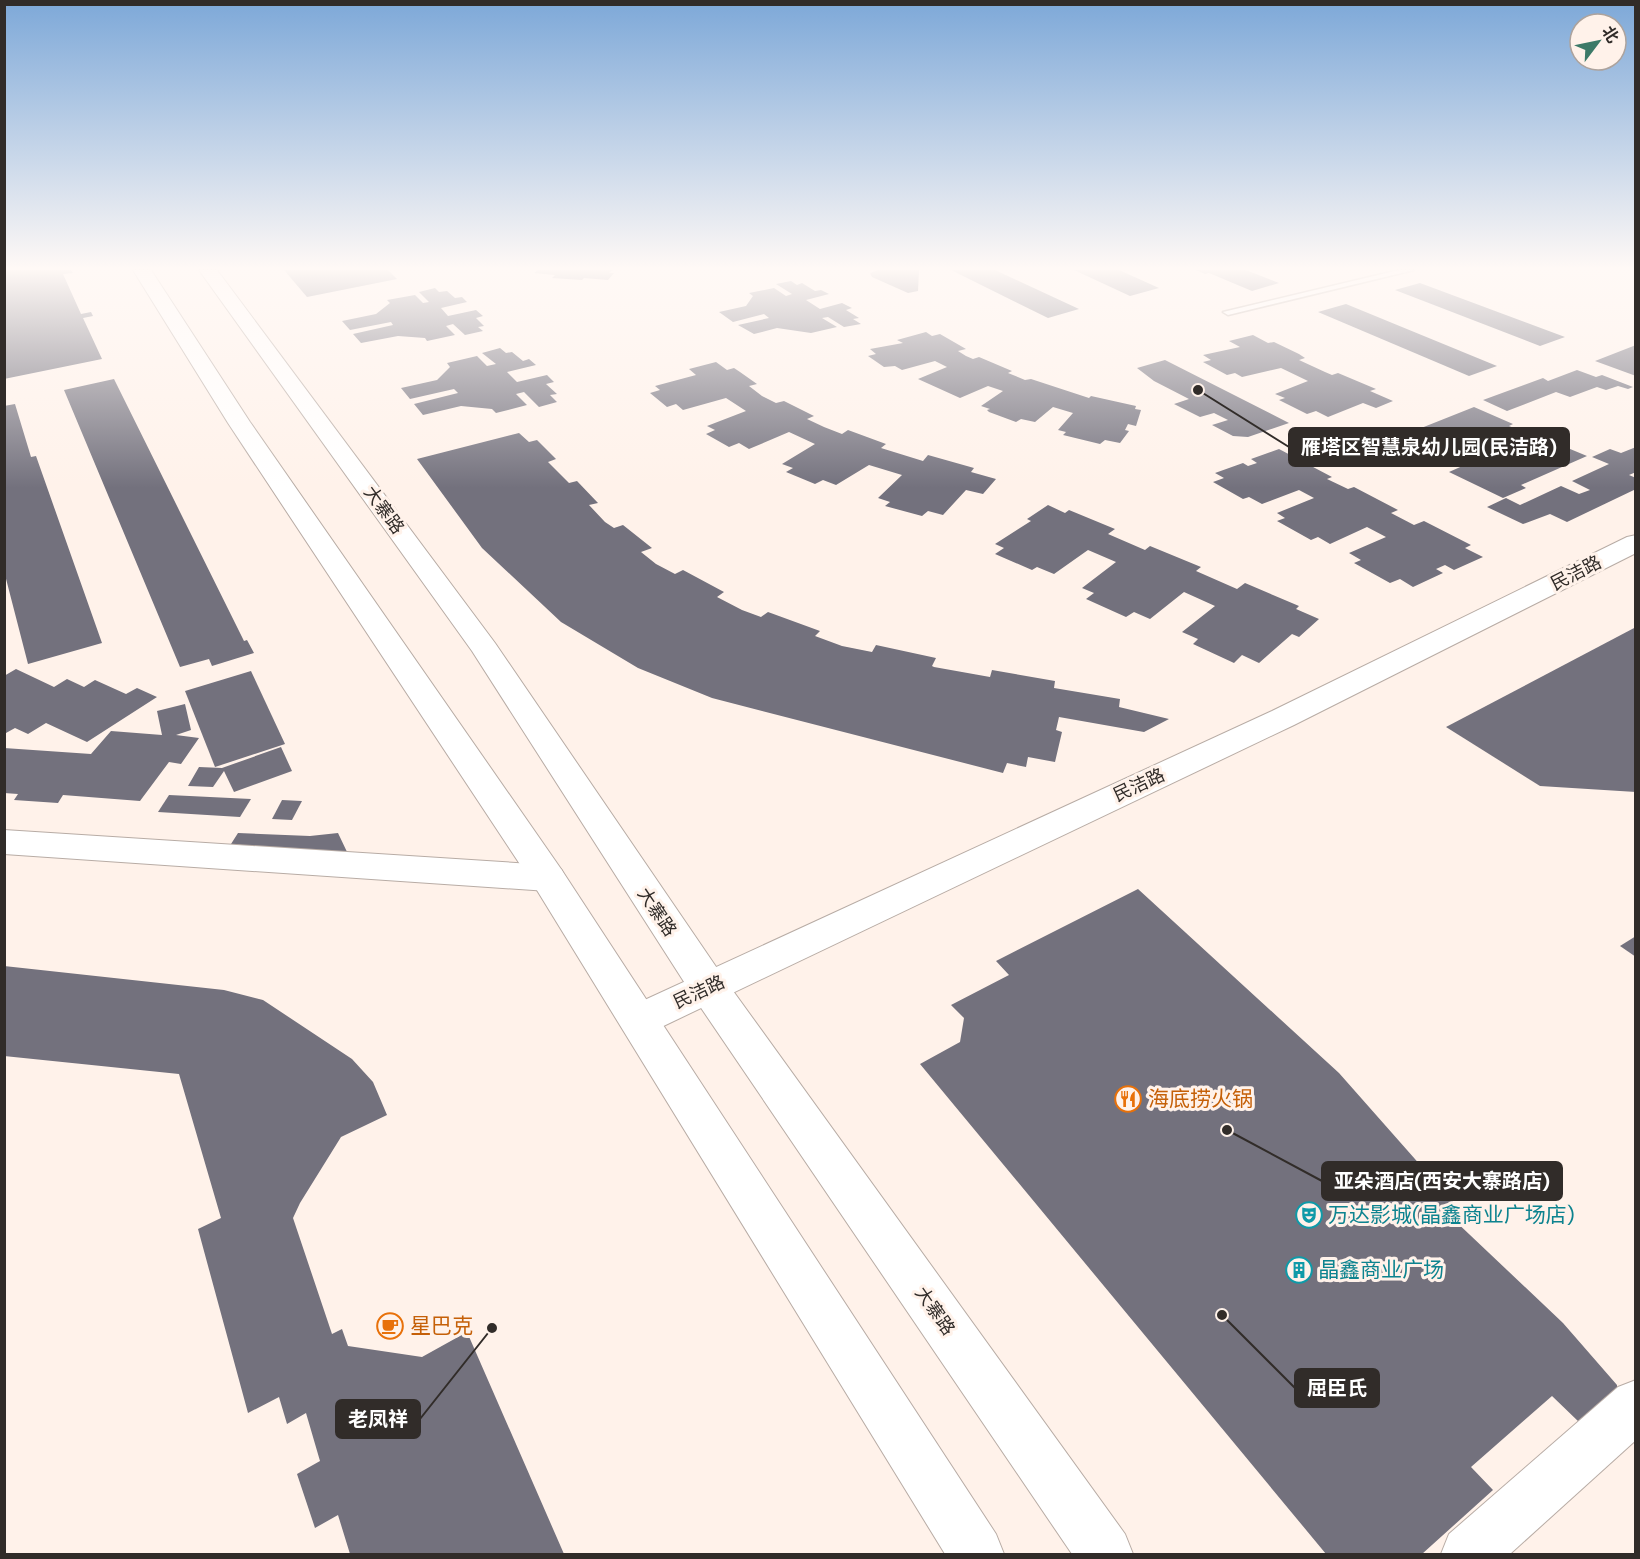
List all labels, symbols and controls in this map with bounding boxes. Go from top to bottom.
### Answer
north arrow [1568,12,1628,72]
text: 北 [1597,22,1623,47]
callout: 雁塔区智慧泉幼儿园(民洁路) [1289,428,1569,466]
text: 雁塔区智慧泉幼儿园(民洁路) [1301,434,1557,460]
street label: 大寨路 [358,481,410,539]
street label: 民洁路 [1546,550,1606,596]
street label: 民洁路 [1109,763,1169,807]
street label: 大寨路 [632,883,682,941]
street label: 民洁路 [669,970,729,1014]
restaurant icon: 海底捞火锅 [1113,1084,1143,1114]
place label: 海底捞火锅 [1148,1085,1253,1113]
callout: 亚朵酒店(西安大寨路店) [1322,1162,1562,1200]
text: 亚朵酒店(西安大寨路店) [1334,1168,1550,1194]
theatre icon: 万达影城(晶鑫商业广场店) [1294,1200,1324,1230]
place label: 万达影城(晶鑫商业广场店) [1328,1201,1575,1229]
building icon: 晶鑫商业广场 [1284,1255,1314,1285]
place label: 晶鑫商业广场 [1318,1256,1444,1284]
street label: 大寨路 [910,1282,960,1340]
cafe icon: 星巴克 [375,1311,405,1341]
place label: 星巴克 [410,1312,473,1340]
callout: 屈臣氏 [1295,1369,1379,1407]
text: 屈臣氏 [1307,1375,1367,1401]
callout: 老凤祥 [336,1400,420,1438]
text: 老凤祥 [348,1406,408,1432]

